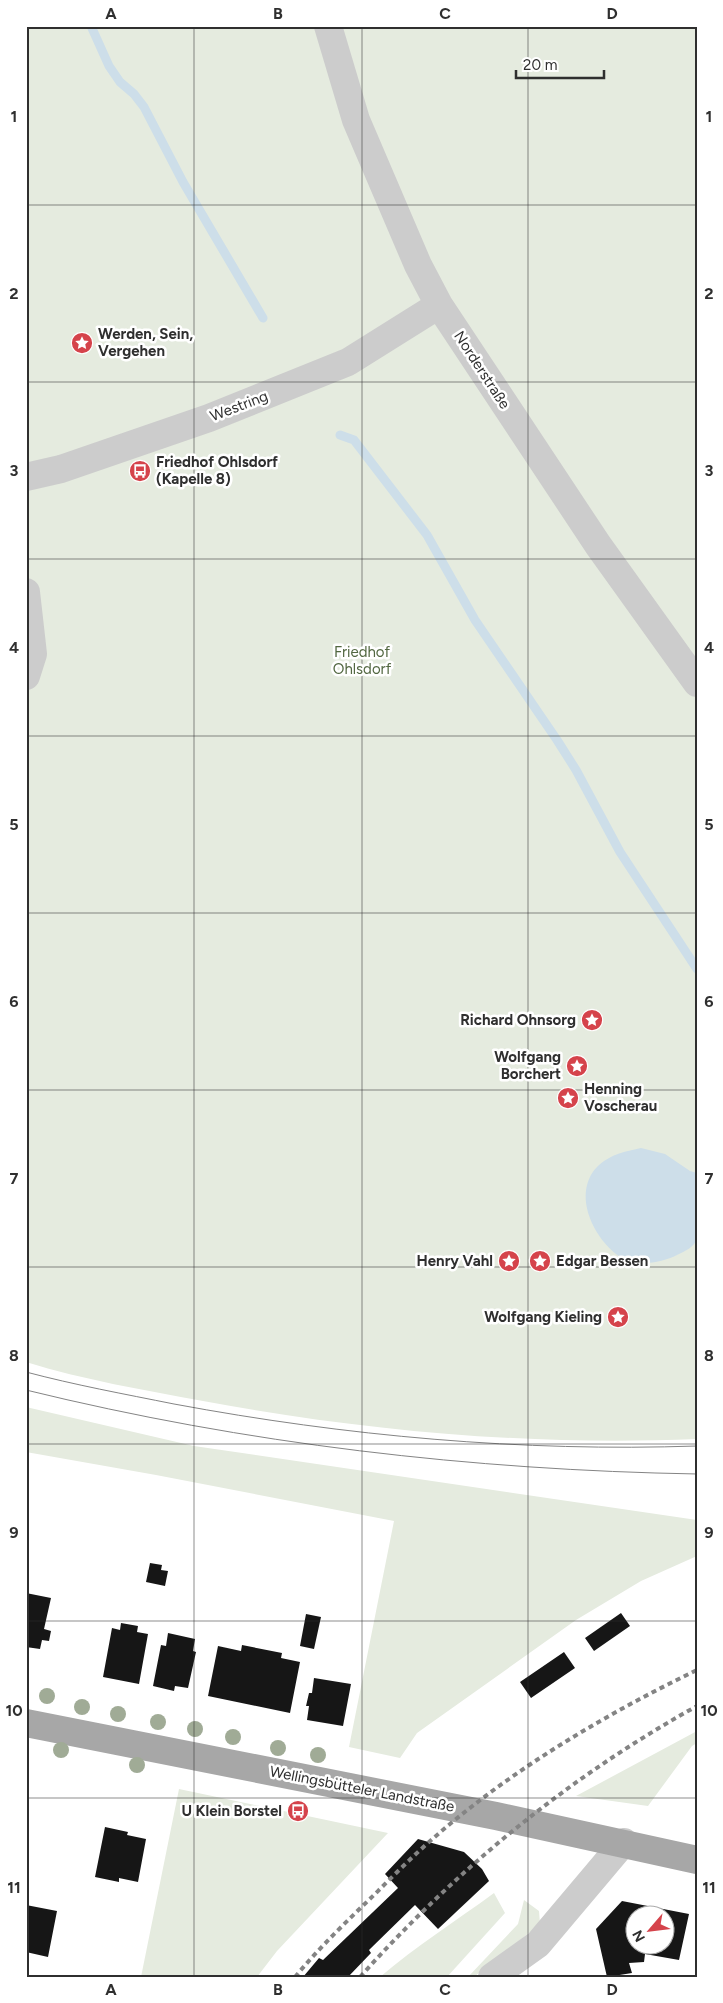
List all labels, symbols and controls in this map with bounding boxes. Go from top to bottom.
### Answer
text: A [105,4,117,23]
text: B [273,4,283,23]
text: C [439,4,451,23]
text: D [606,4,618,23]
scale bar [516,48,603,80]
text: 20 m [523,56,557,74]
text: 1 [11,107,17,126]
text: 1 [706,107,712,126]
text: 2 [9,284,19,303]
text: 2 [704,284,714,303]
place label: Werden, Sein, Vergehen [98,325,193,360]
street label: Norderstraße [450,328,514,412]
place icon: Werden, Sein, Vergehen [70,331,94,355]
street label: Westring [208,387,270,425]
place label: Friedhof Ohlsdorf (Kapelle 8) [156,453,278,488]
bus stop icon: Friedhof Ohlsdorf (Kapelle 8) [128,459,152,483]
text: 3 [10,461,19,480]
text: 3 [705,461,714,480]
text: 4 [9,638,19,657]
text: 4 [704,638,714,657]
park label: Friedhof Ohlsdorf [333,643,392,678]
text: 5 [9,815,19,834]
text: 5 [704,815,714,834]
text: 6 [9,992,19,1011]
text: 6 [704,992,714,1011]
place icon: Richard Ohnsorg [580,1008,604,1032]
place label: Richard Ohnsorg [460,1011,576,1029]
place label: Wolfgang Borchert [494,1048,561,1083]
place icon: Wolfgang Borchert [565,1054,589,1078]
place label: Henning Voscherau [584,1080,657,1115]
place icon: Henning Voscherau [556,1086,580,1110]
text: 7 [10,1169,19,1188]
text: 7 [705,1169,714,1188]
place icon: Henry Vahl [497,1249,521,1273]
place icon: Edgar Bessen [528,1249,552,1273]
place label: Henry Vahl [417,1252,493,1270]
place label: Edgar Bessen [556,1252,648,1270]
place icon: Wolfgang Kieling [606,1305,630,1329]
place label: Wolfgang Kieling [484,1308,602,1326]
text: 8 [9,1346,19,1365]
text: 8 [704,1346,714,1365]
text: 9 [9,1523,19,1542]
text: 9 [704,1523,714,1542]
text: 10 [5,1701,23,1720]
text: 10 [700,1701,718,1720]
street label: Wellingsbütteler Landstraße [268,1762,456,1816]
bus stop icon: U Klein Borstel [286,1799,310,1823]
place label: U Klein Borstel [181,1802,282,1820]
text: 11 [7,1878,21,1897]
text: 11 [702,1878,716,1897]
north arrow [626,1906,676,1956]
text: N [629,1927,649,1945]
text: A [105,1980,117,1999]
text: B [273,1980,283,1999]
text: C [439,1980,451,1999]
text: D [606,1980,618,1999]

